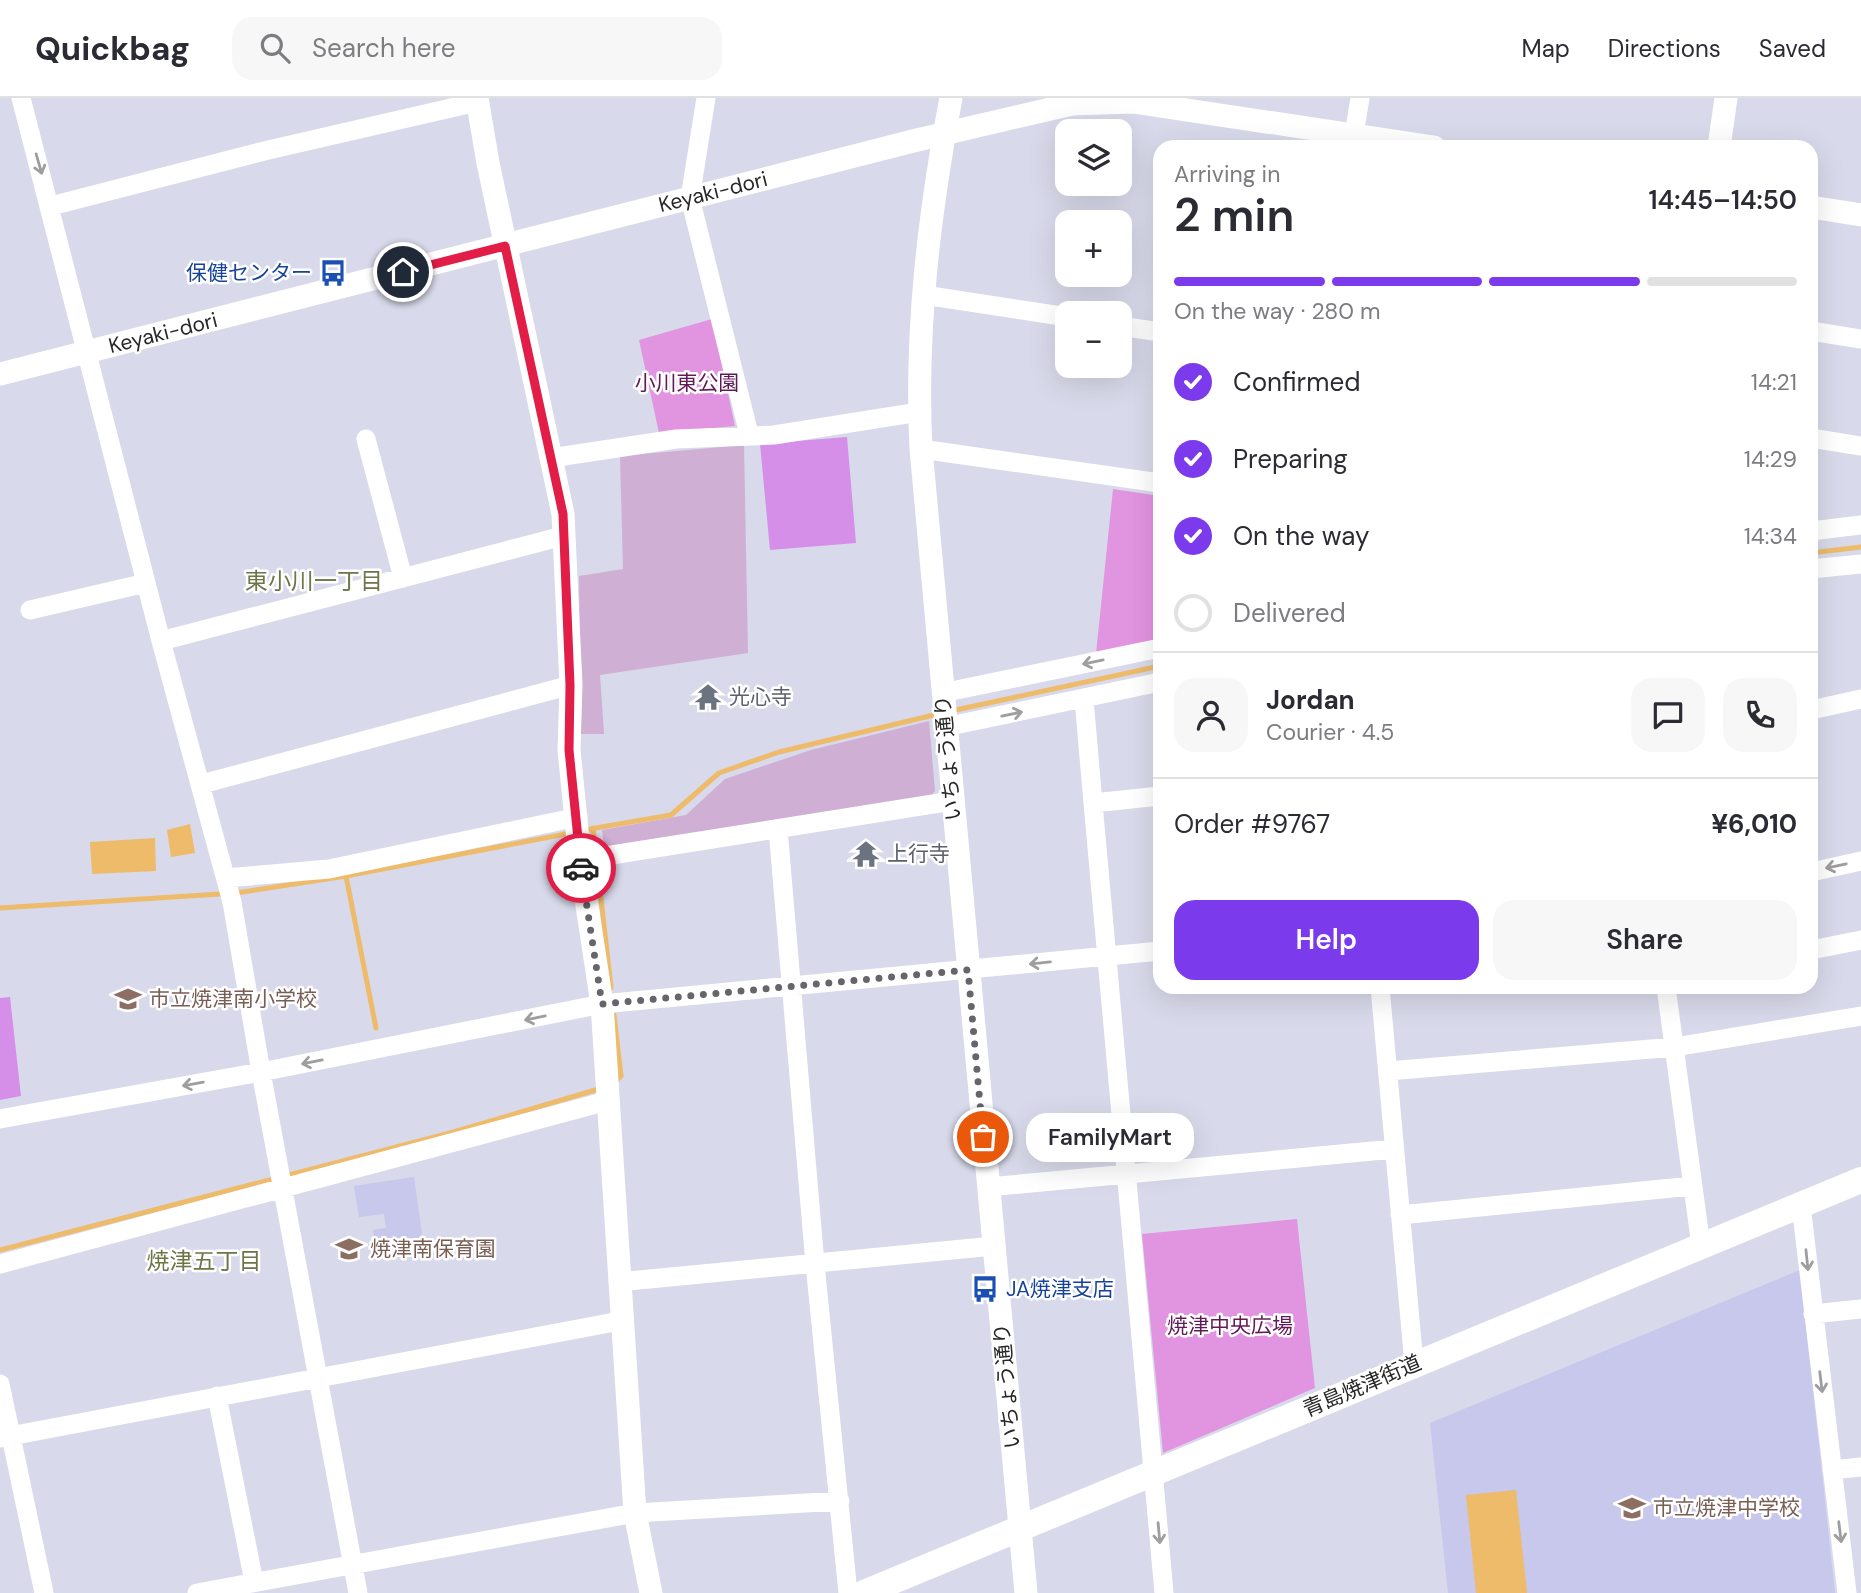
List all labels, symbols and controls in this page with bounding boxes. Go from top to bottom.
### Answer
search box [232,17,722,80]
text: Quickbag [35,27,190,70]
icon: search [256,29,294,67]
text: Search here [312,31,455,65]
text: Map [1522,33,1570,64]
text: Directions [1608,33,1721,64]
text: Saved [1759,33,1826,64]
map controls [1055,119,1132,378]
button: layers [1055,119,1132,196]
one-way arrow [34,153,47,175]
text: Arriving in [1174,159,1280,189]
street label: Keyaki-dori [656,165,770,219]
text: 14:45–14:50 [1649,183,1797,217]
text: 2 min [1174,185,1294,245]
button: + [1055,210,1132,287]
pin [373,242,433,302]
icon: home [384,253,422,291]
bus stop icon: 保健センター [318,258,348,288]
place label: 保健センター [186,259,312,287]
text: On the way · 280 m [1174,296,1381,326]
button: − [1055,301,1132,378]
street label: Keyaki-dori [106,306,220,360]
icon: check [1174,363,1212,401]
text: Confirmed [1233,365,1360,399]
text: 14:21 [1751,367,1797,397]
park label: 小川東公園 [635,369,740,397]
icon: check [1174,440,1212,478]
text: Preparing [1233,442,1348,476]
text: 14:29 [1744,444,1797,474]
icon: check [1174,517,1212,555]
text: On the way [1233,519,1369,553]
text: 14:34 [1744,521,1797,551]
district label: 東小川一丁目 [245,566,383,596]
text: Delivered [1233,596,1346,630]
one-way arrow [1082,655,1105,669]
button: person [1174,678,1248,752]
button: chat [1631,678,1705,752]
button: phone [1723,678,1797,752]
temple icon: 光心寺 [693,682,723,712]
place label: 光心寺 [729,683,792,711]
text: Jordan [1266,683,1355,717]
street label: いちょう通り [929,694,967,822]
one-way arrow [1000,706,1023,720]
text: Courier · 4.5 [1266,717,1394,747]
text: Order #9767 [1174,807,1330,841]
text: ¥6,010 [1711,807,1797,841]
courier [546,833,616,903]
temple icon: 上行寺 [851,839,881,869]
place label: 上行寺 [887,840,950,868]
icon: car [562,849,600,887]
one-way arrow [1825,860,1848,874]
button: Help [1174,900,1479,980]
button: Share [1493,900,1797,980]
one-way arrow [1029,957,1051,970]
school or university icon: 市立焼津南小学校 [113,984,143,1014]
place label: 市立焼津南小学校 [149,985,317,1013]
one-way arrow [524,1011,547,1025]
one-way arrow [301,1056,324,1069]
one-way arrow [183,1078,205,1091]
pin [953,1107,1013,1167]
callout: FamilyMart [1025,1112,1193,1162]
icon: bag [964,1118,1002,1156]
text: FamilyMart [1048,1122,1172,1152]
school or university icon: 焼津南保育園 [334,1234,364,1264]
place label: 焼津南保育園 [370,1235,496,1263]
district label: 焼津五丁目 [147,1246,262,1276]
one-way arrow [1800,1248,1813,1270]
bus stop icon: JA焼津支店 [970,1274,1000,1304]
place label: JA焼津支店 [1006,1275,1114,1303]
park label: 焼津中央広場 [1167,1312,1293,1340]
street label: いちょう通り [988,1322,1026,1450]
street label: 青島焼津街道 [1299,1348,1425,1424]
one-way arrow [1815,1370,1828,1393]
school or university icon: 市立焼津中学校 [1617,1493,1647,1523]
place label: 市立焼津中学校 [1653,1494,1800,1522]
one-way arrow [1833,1520,1846,1543]
one-way arrow [1153,1521,1166,1543]

